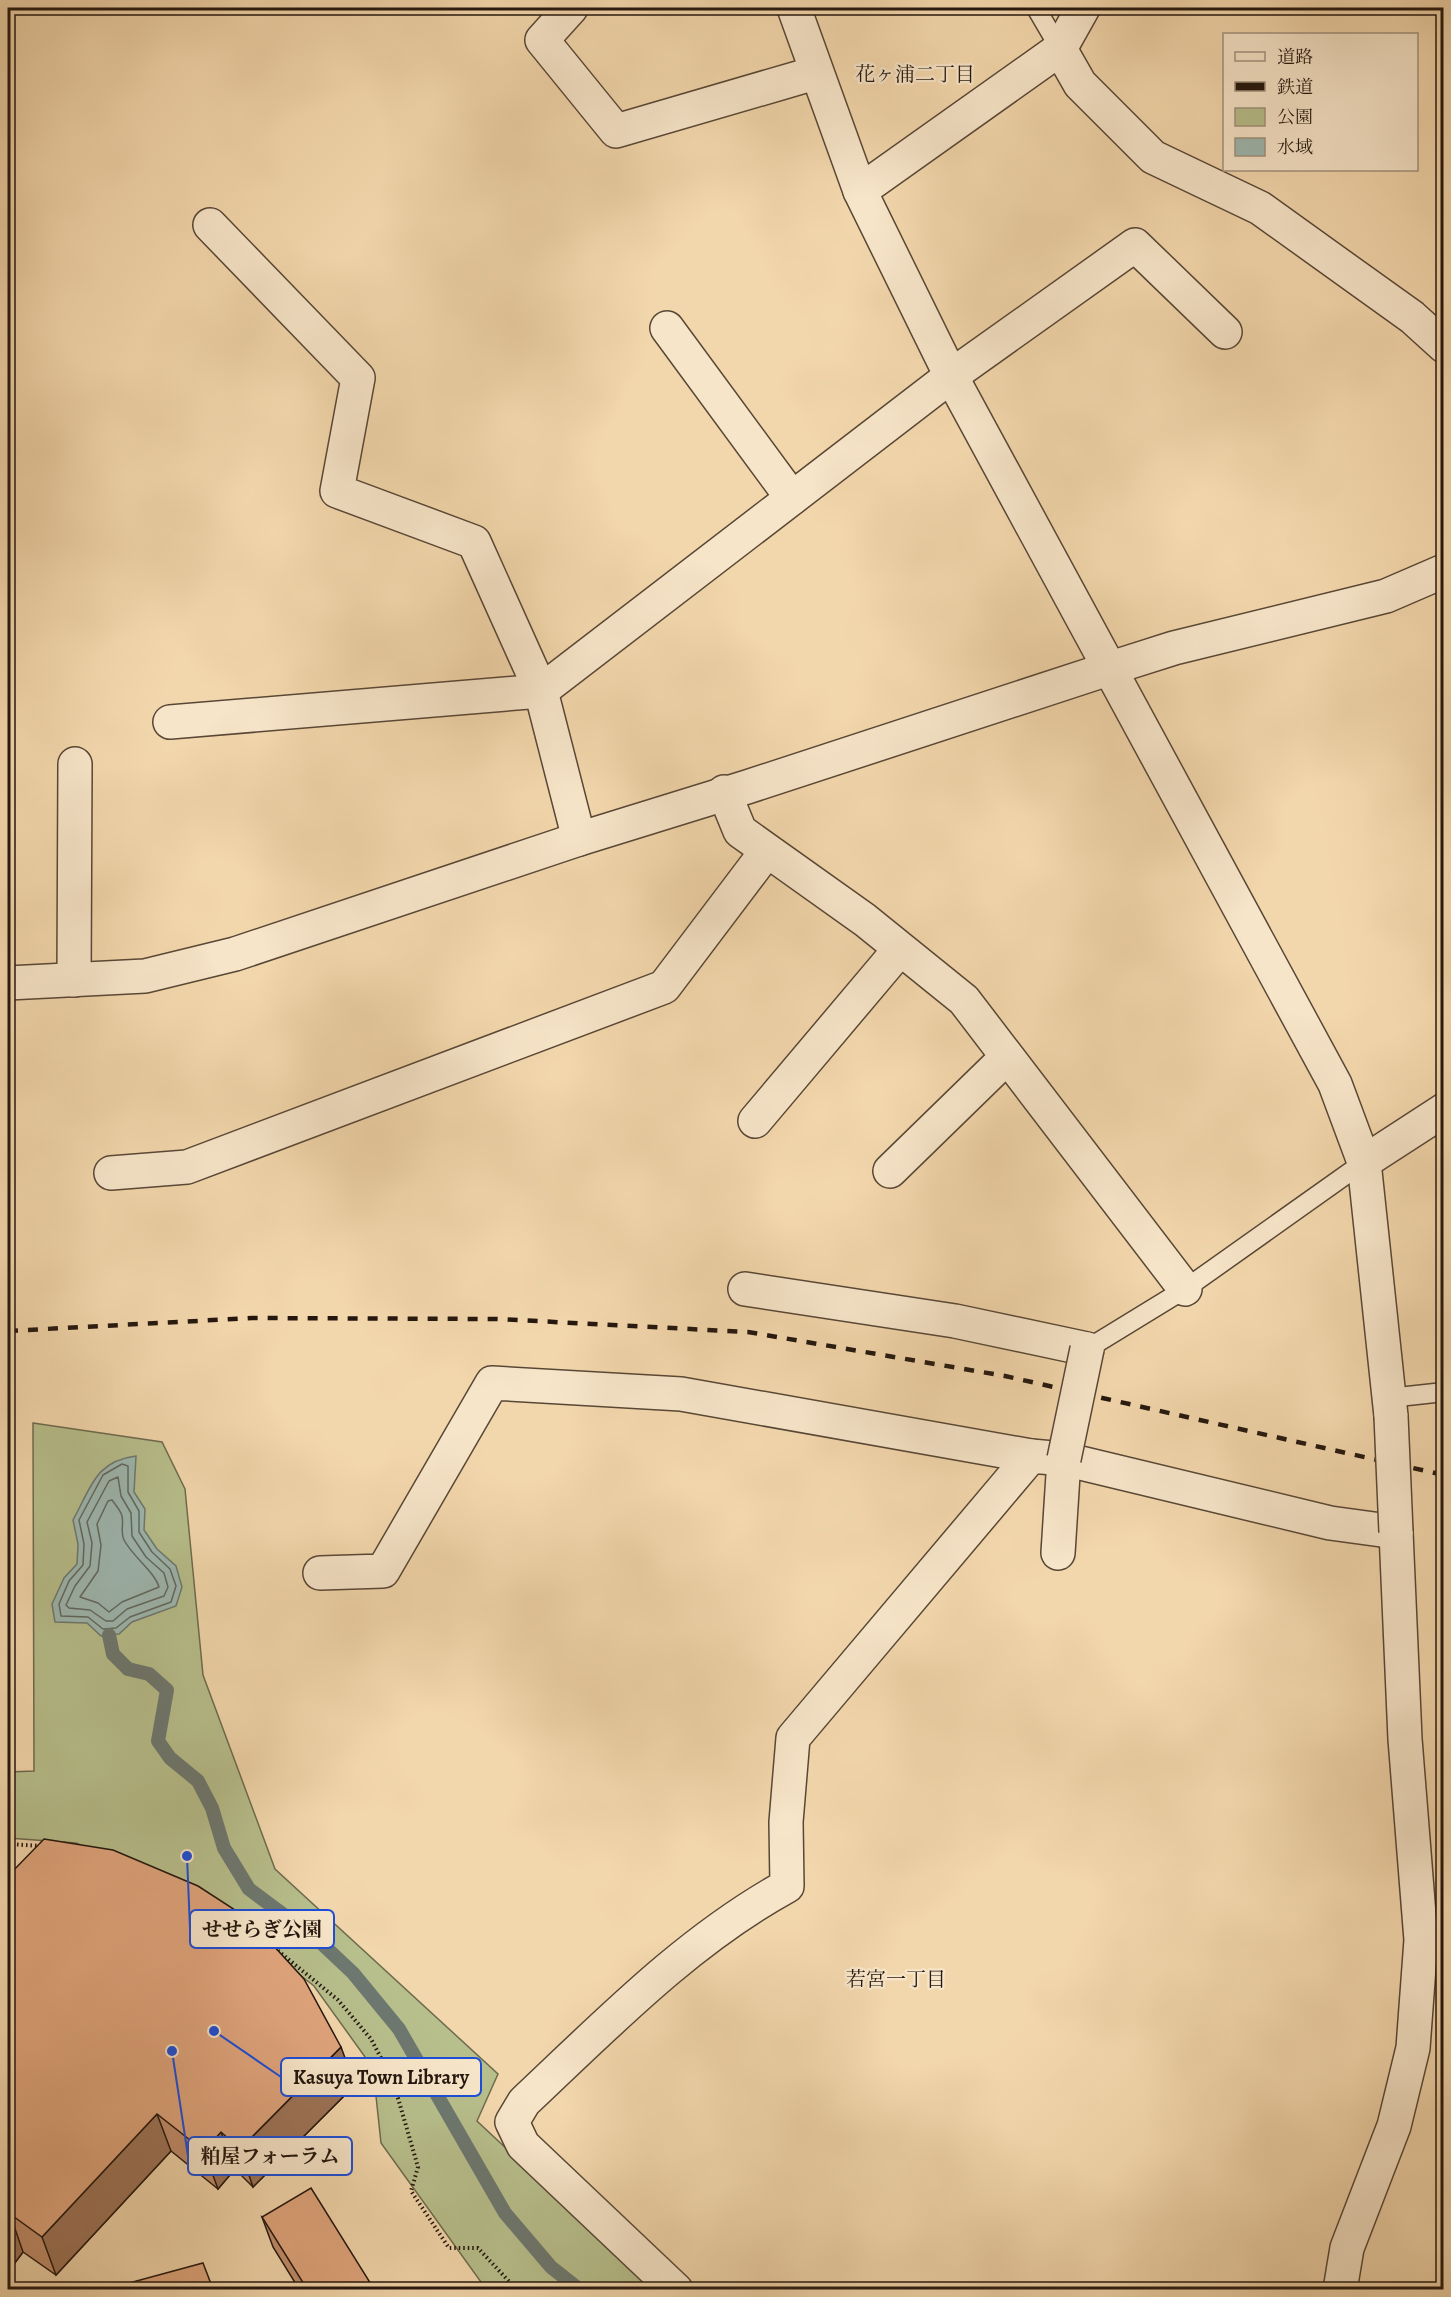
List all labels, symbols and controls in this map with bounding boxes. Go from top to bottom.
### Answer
legend [1223,33,1418,171]
text: 道路 [1277,45,1313,69]
district label: 花ヶ浦二丁目 [855,61,975,88]
text: 鉄道 [1277,75,1313,99]
text: 公園 [1277,105,1313,129]
text: 水域 [1277,135,1313,159]
callout: せせらぎ公園 [190,1910,334,1948]
text: せせらぎ公園 [202,1916,322,1943]
district label: 若宮一丁目 [846,1966,946,1993]
callout: Kasuya Town Library [281,2058,481,2096]
text: Kasuya Town Library [293,2064,470,2091]
callout: 粕屋フォーラム [188,2137,352,2175]
text: 粕屋フォーラム [201,2143,339,2170]

